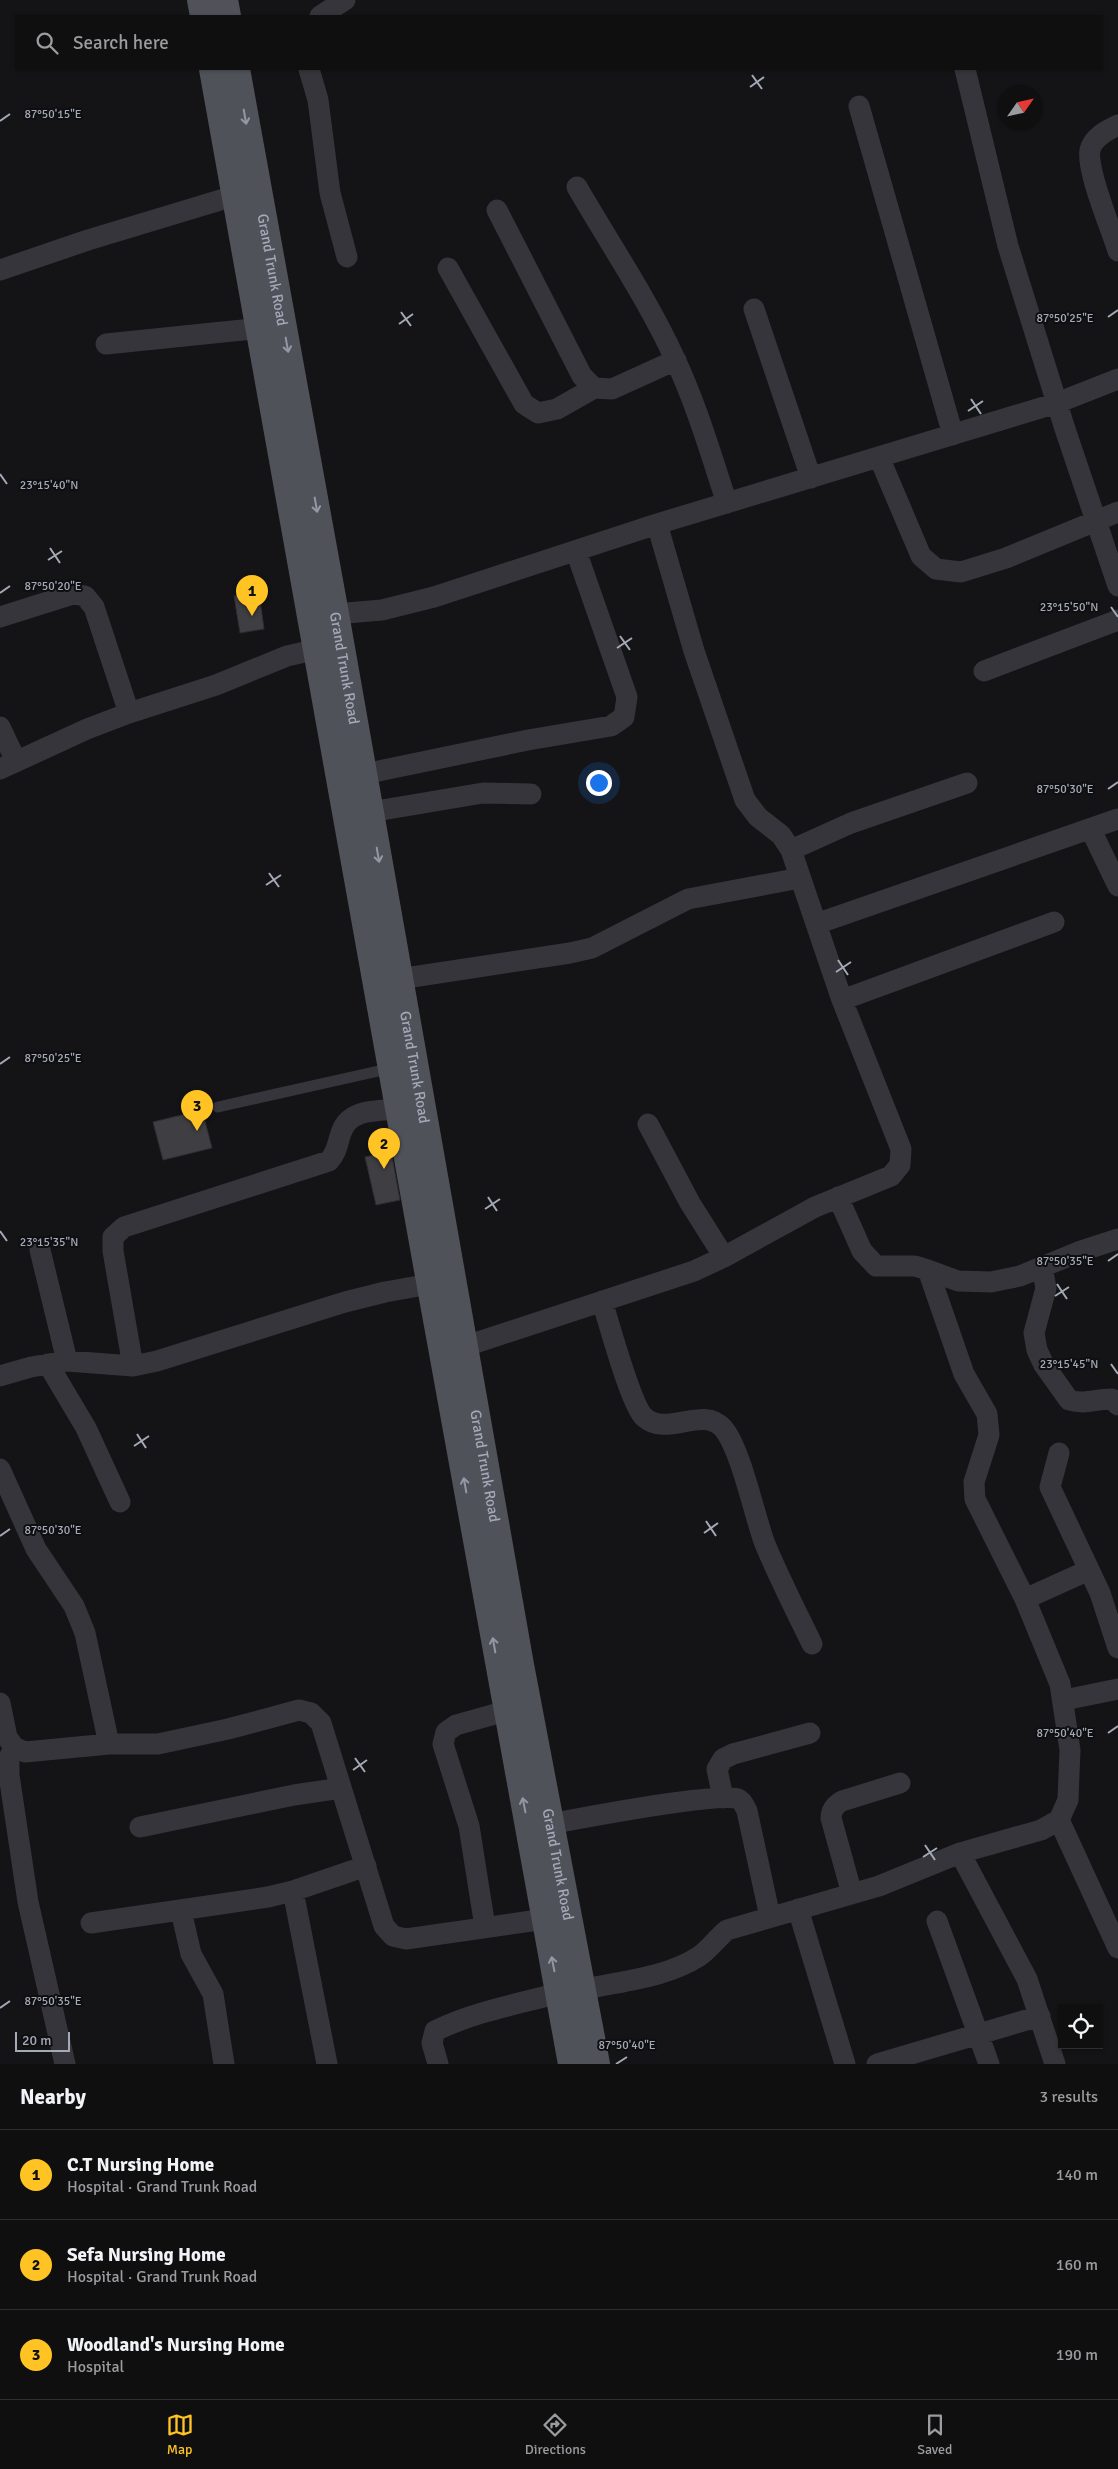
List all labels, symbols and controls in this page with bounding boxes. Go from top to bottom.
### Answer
search box [15,15,1103,70]
icon: search [33,29,61,57]
text: Search here [73,31,169,55]
north arrow [998,85,1043,130]
text: 87°50'15"E [24,107,82,122]
one-way arrow [241,108,251,124]
street label: Grand Trunk Road [253,212,291,327]
text: 87°50'25"E [1036,311,1094,326]
one-way arrow [282,337,292,353]
text: 23°15'40"N [20,478,78,493]
one-way arrow [311,497,321,513]
pin: 1 [236,575,268,616]
text: 87°50'20"E [24,579,82,594]
text: 23°15'50"N [1040,600,1098,615]
street label: Grand Trunk Road [326,611,363,726]
your location [586,770,612,796]
text: 87°50'30"E [1036,782,1094,797]
one-way arrow [373,846,383,862]
street label: Grand Trunk Road [396,1010,433,1125]
text: 87°50'25"E [24,1051,82,1066]
pin: 3 [181,1090,213,1131]
pin: 2 [368,1128,400,1169]
text: 23°15'35"N [20,1235,78,1250]
text: 87°50'35"E [1036,1254,1094,1269]
text: 23°15'45"N [1040,1357,1098,1372]
street label: Grand Trunk Road [466,1408,504,1524]
one-way arrow [460,1477,470,1493]
text: 87°50'30"E [24,1523,82,1538]
one-way arrow [489,1637,498,1653]
text: 87°50'40"E [1036,1726,1094,1741]
one-way arrow [518,1797,528,1813]
street label: Grand Trunk Road [538,1807,577,1922]
one-way arrow [548,1957,558,1973]
text: 87°50'35"E [24,1994,82,2009]
map controls [1058,2004,1103,2049]
button: locate [1058,2004,1103,2049]
scale bar [15,2029,70,2052]
text: 20 m [22,2032,51,2049]
text: 87°50'40"E [598,2038,656,2053]
text: Nearby [20,2084,86,2110]
text: 3 results [1039,2087,1098,2107]
text: C.T Nursing Home [67,2153,214,2177]
text: 1 [32,2165,40,2185]
text: 140 m [1056,2165,1098,2185]
text: Hospital · Grand Trunk Road [67,2177,257,2197]
text: Sefa Nursing Home [67,2243,226,2267]
text: 2 [32,2255,40,2275]
text: 160 m [1056,2255,1098,2275]
text: Hospital · Grand Trunk Road [67,2267,257,2287]
text: Woodland's Nursing Home [67,2333,285,2357]
text: 3 [32,2345,40,2365]
text: 190 m [1056,2345,1098,2365]
text: Hospital [67,2357,124,2377]
tab: Map [166,2411,194,2458]
tab: Directions [525,2411,586,2458]
tab: Saved [917,2411,952,2458]

